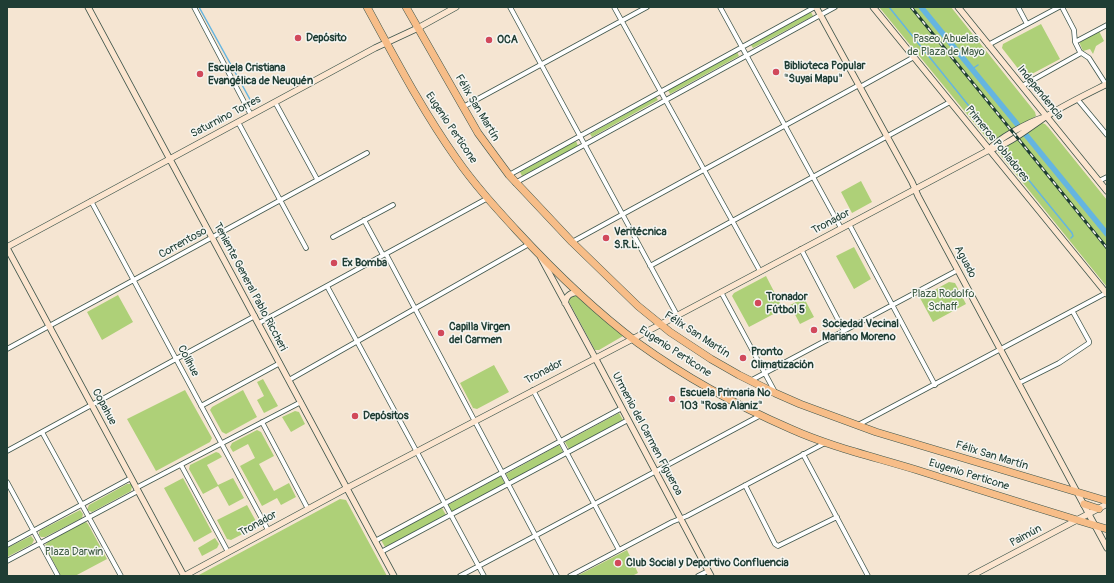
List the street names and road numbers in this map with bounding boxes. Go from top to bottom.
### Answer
street label: Independencia [1014,63,1066,123]
street label: Félix San Martín [452,72,502,144]
street label: Eugenio Perticone [422,90,480,166]
street label: Saturnino Torres [189,93,263,141]
street label: Primeros Pobladores [962,103,1032,185]
street label: Tronador [810,206,852,238]
street label: Teniente General Pablo Riccheri [210,220,290,354]
street label: Correntoso [157,224,209,262]
street label: Aguado [951,244,979,280]
street label: Félix San Martín [662,309,732,361]
street label: Eugenio Perticone [636,324,714,380]
street label: Colihue [174,343,202,379]
street label: Tronador [523,356,565,388]
street label: Urmenio del Carmen Figueroa [609,370,685,498]
street label: Copahue [89,387,119,427]
street label: Félix San Martín [954,439,1030,473]
street label: Eugenio Perticone [927,457,1011,493]
street label: Tronador [237,508,279,540]
street label: Paimún [1008,522,1044,550]

